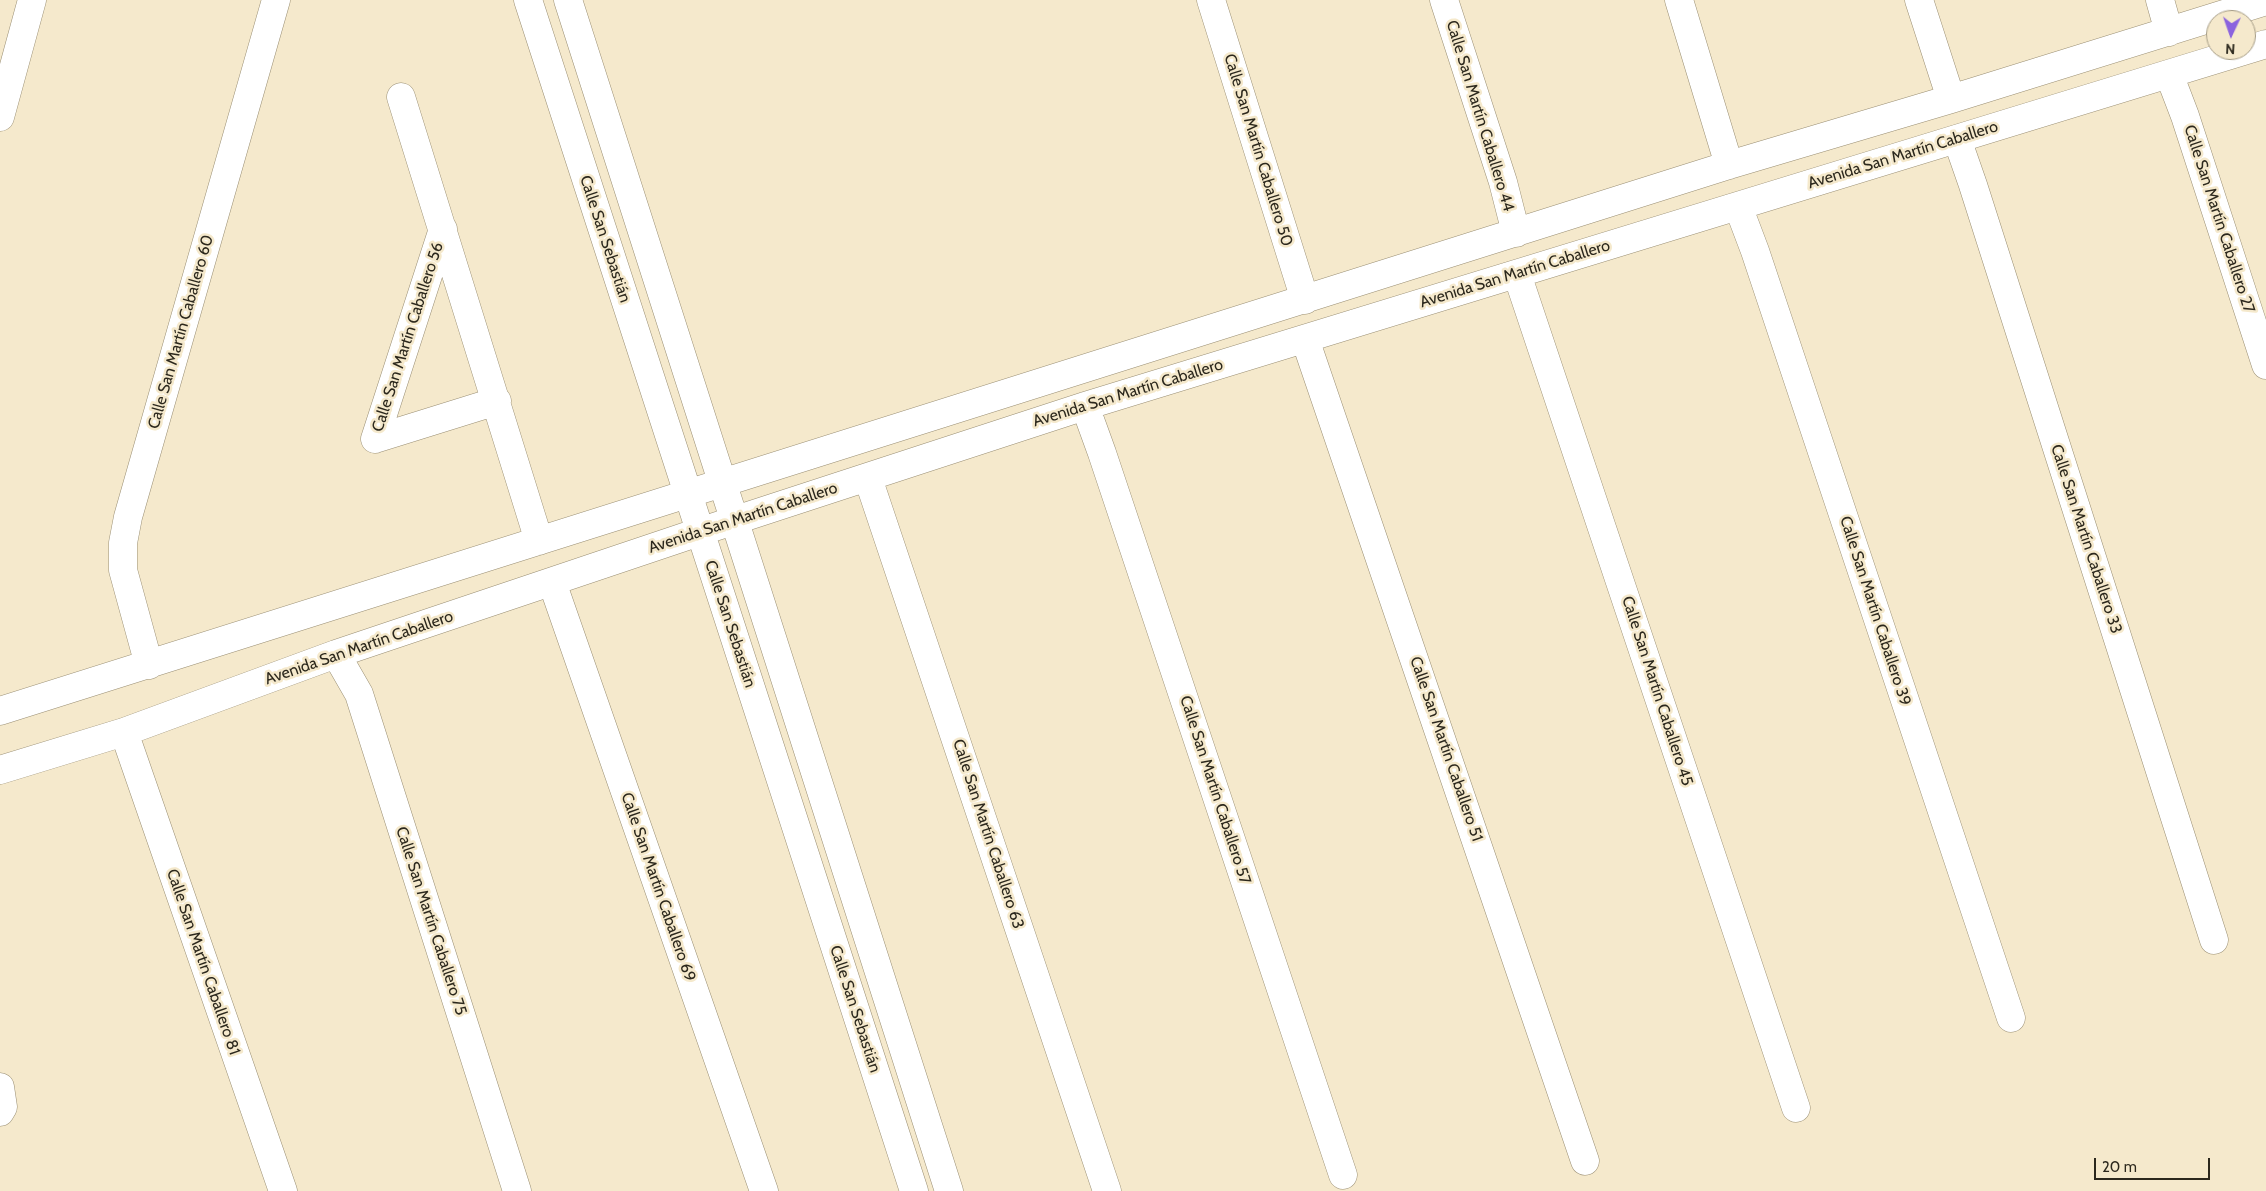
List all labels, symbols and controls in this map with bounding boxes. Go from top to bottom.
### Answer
north arrow [2206,10,2256,60]
street label: Calle San Martín Caballero 44 [1442,18,1518,214]
text: N [2225,40,2236,58]
street label: Calle San Martín Caballero 50 [1220,51,1296,249]
street label: Avenida San Martín Caballero [1806,117,2000,193]
street label: Calle San Martín Caballero 27 [2179,122,2259,316]
street label: Calle San Sebastián [575,173,635,305]
street label: Calle San Martín Caballero 60 [144,233,218,431]
street label: Avenida San Martín Caballero [1418,236,1612,312]
street label: Calle San Martín Caballero 56 [368,240,448,434]
street label: Avenida San Martín Caballero [1031,355,1225,431]
street label: Calle San Martín Caballero 33 [2046,442,2126,636]
street label: Avenida San Martín Caballero [646,478,840,558]
street label: Calle San Martín Caballero 39 [1835,514,1915,708]
street label: Calle San Sebastián [700,558,760,690]
street label: Calle San Martín Caballero 45 [1617,594,1697,788]
street label: Avenida San Martín Caballero [262,607,456,689]
street label: Calle San Martín Caballero 51 [1405,654,1487,844]
street label: Calle San Martín Caballero 57 [1175,693,1255,887]
street label: Calle San Martín Caballero 63 [948,737,1028,931]
street label: Calle San Martín Caballero 69 [617,790,699,984]
street label: Calle San Martín Caballero 75 [391,824,471,1018]
street label: Calle San Martín Caballero 81 [162,867,244,1057]
street label: Calle San Sebastián [825,943,885,1075]
scale bar [2096,1148,2212,1180]
text: 20 m [2102,1158,2137,1176]

